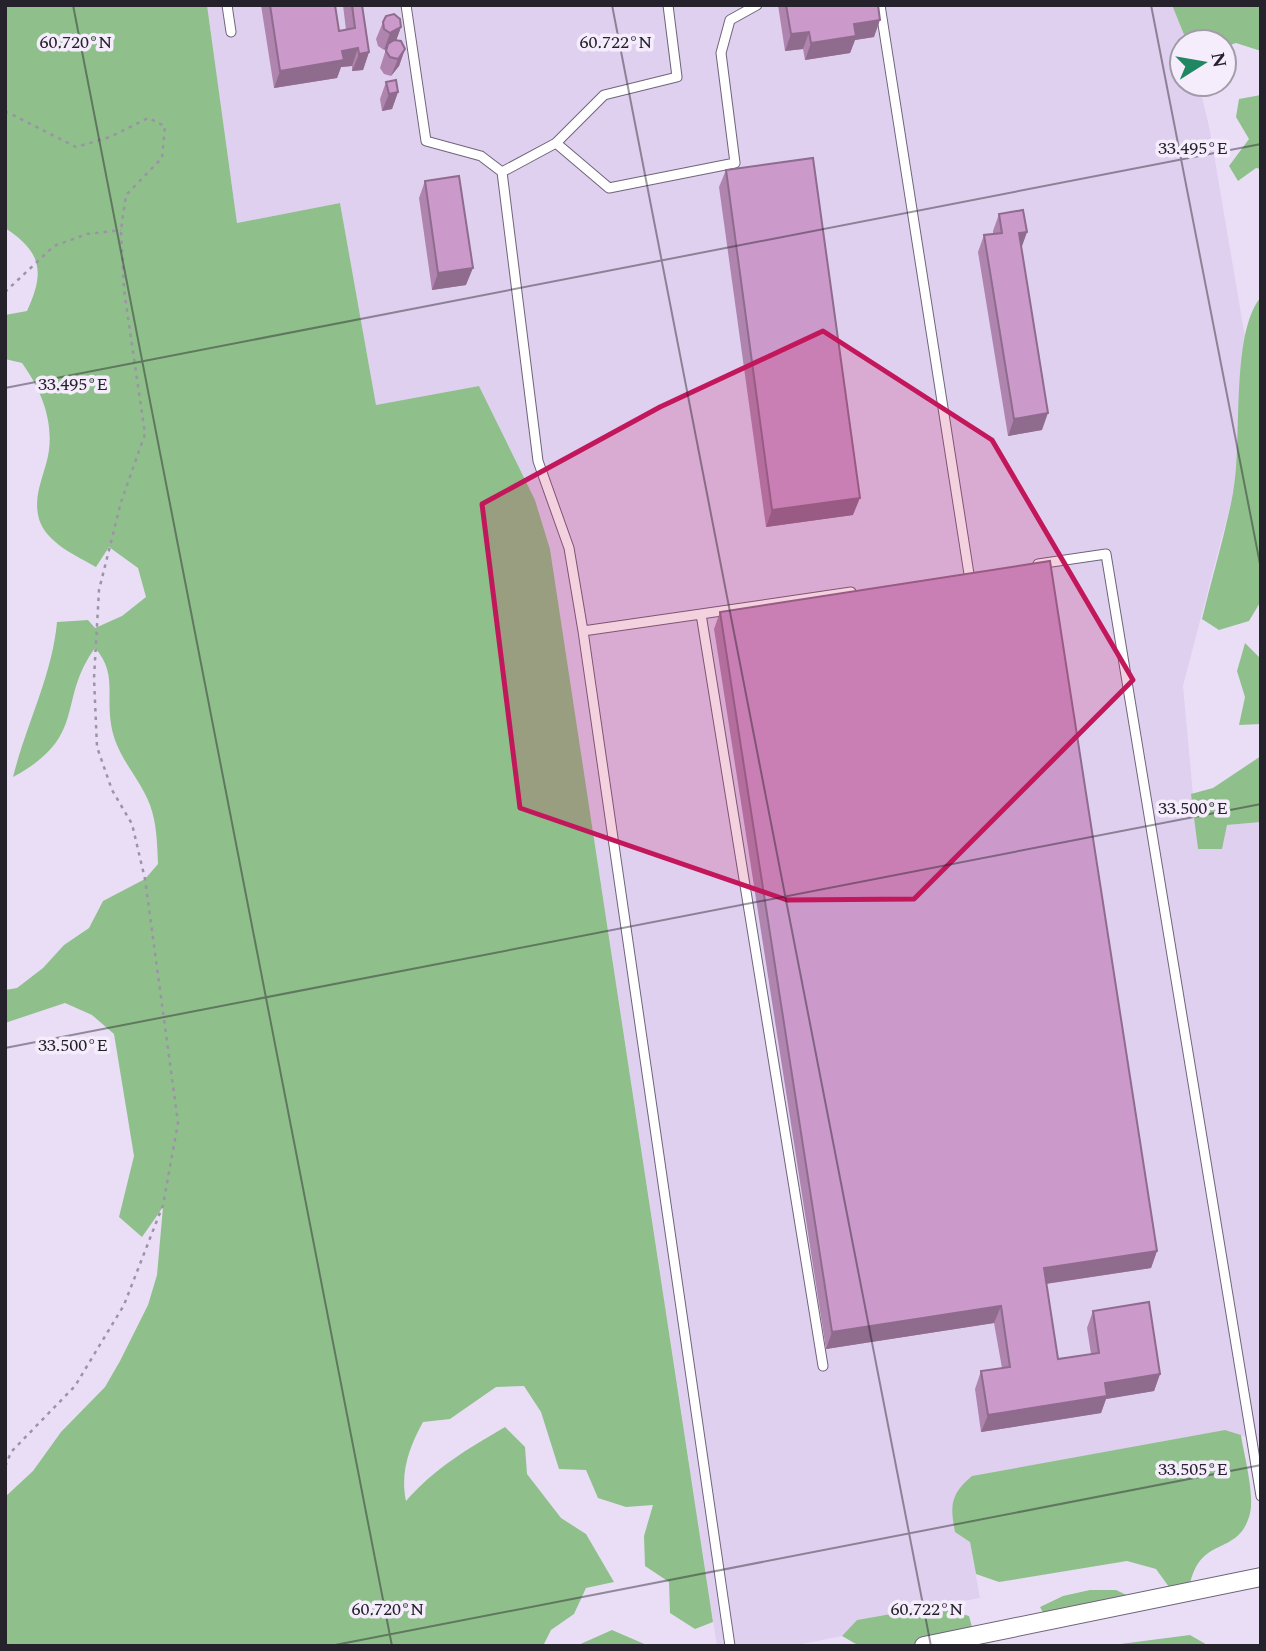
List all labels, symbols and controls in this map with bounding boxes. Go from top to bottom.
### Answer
north arrow [1168,28,1238,98]
text: 60.720°N [40,29,112,56]
text: 60.722°N [580,29,652,56]
text: N [1203,50,1234,70]
text: 33.495°E [1158,135,1228,162]
text: 33.495°E [38,371,108,398]
text: 33.500°E [1158,795,1228,822]
text: 33.500°E [38,1032,108,1059]
text: 33.505°E [1158,1456,1228,1483]
text: 60.720°N [352,1596,424,1623]
text: 60.722°N [891,1596,963,1623]

